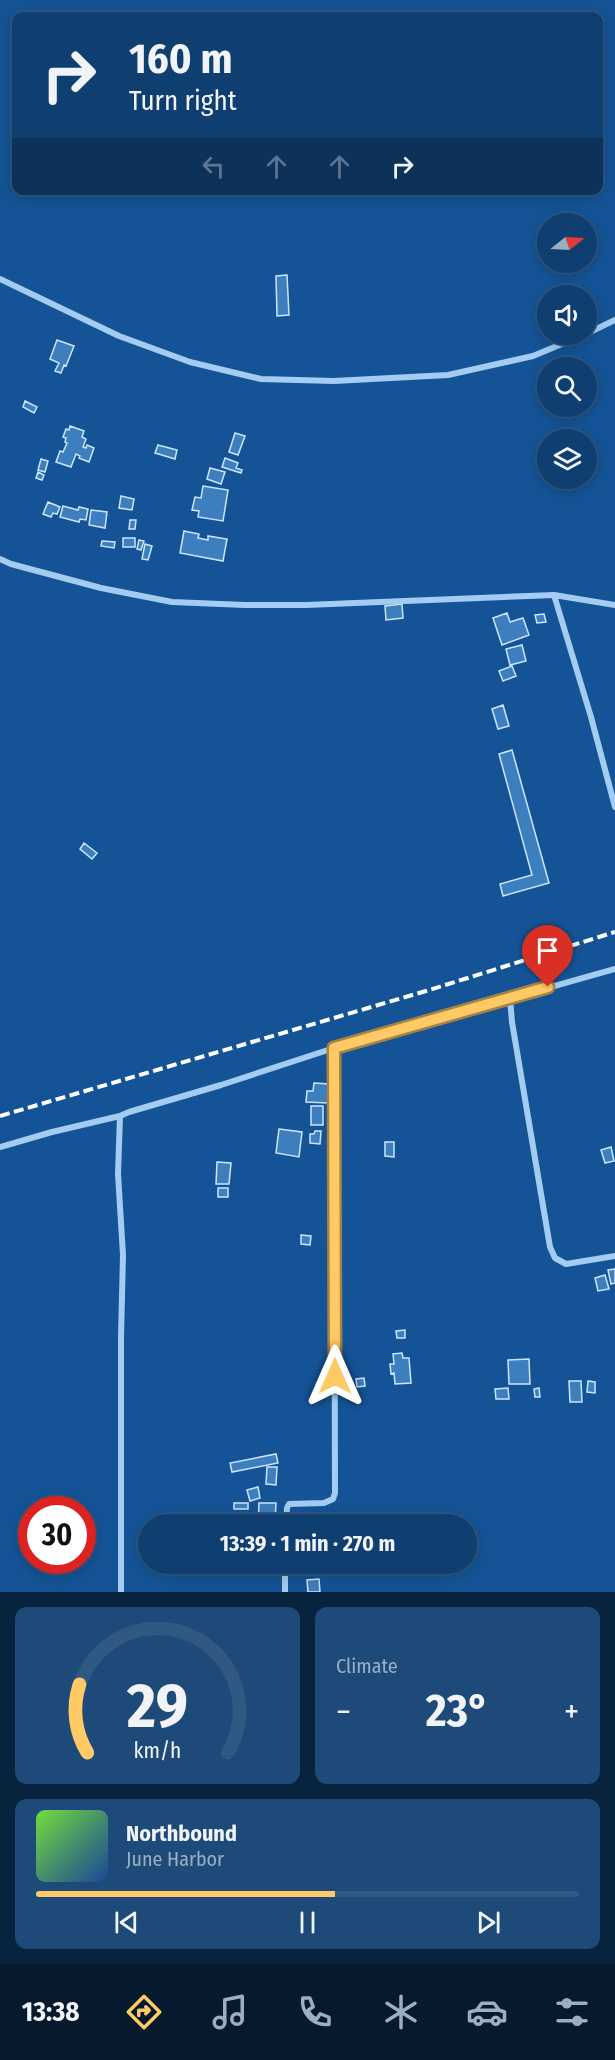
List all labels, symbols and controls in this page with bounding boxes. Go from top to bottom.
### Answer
text: 160 m [129,34,232,84]
icon: right [30,36,108,114]
text: Turn right [129,85,237,117]
icon: left [197,150,230,183]
icon: ahead [260,150,293,183]
icon: ahead [323,150,356,183]
icon: right [386,150,419,183]
north arrow [537,213,597,273]
map controls [537,213,597,489]
button: sound [537,285,597,345]
button: search [537,357,597,417]
button: layers [537,429,597,489]
pin [522,925,573,987]
icon: arrive [531,934,564,967]
position arrow [303,1344,367,1408]
speed limit sign: 30 [18,1496,96,1574]
text: 13:39 · 1 min · 270 m [220,1530,395,1557]
text: Climate [336,1654,398,1678]
text: 29 [126,1669,188,1744]
text: 23° [426,1684,489,1738]
text: − [336,1692,351,1732]
text: + [564,1692,579,1732]
text: km/h [134,1738,181,1764]
text: Northbound [126,1820,237,1847]
text: June Harbor [126,1847,224,1871]
icon: previous [110,1906,143,1939]
icon: pause [291,1906,324,1939]
icon: next [472,1906,505,1939]
icon: directions [123,1991,165,2033]
icon: music [209,1991,251,2033]
icon: phone [294,1991,336,2033]
icon: climate [380,1991,422,2033]
icon: car [466,1991,508,2033]
icon: filters [551,1991,593,2033]
text: 13:38 [22,1996,80,2028]

